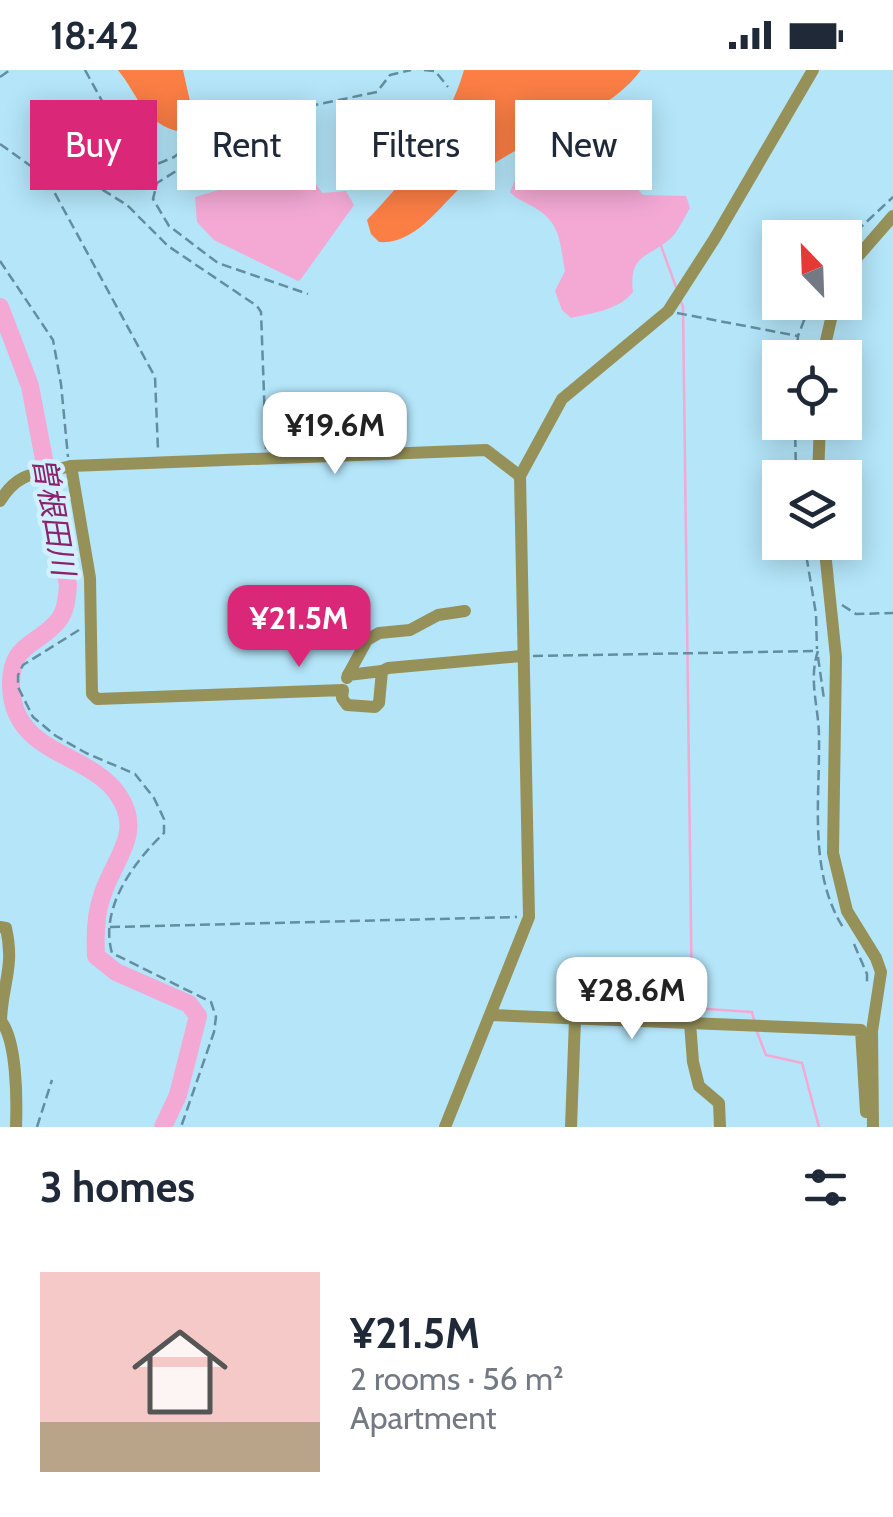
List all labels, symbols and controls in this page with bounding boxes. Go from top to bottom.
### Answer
text: 18:42 [50,12,139,59]
chip: Buy [30,100,157,190]
chip: Rent [177,100,316,190]
chip: Filters [336,100,495,190]
chip: New [515,100,652,190]
north arrow [762,220,862,320]
map controls [762,220,862,560]
button: locate [762,340,862,440]
pin: ¥19.6M [254,392,416,477]
text: ¥19.6M [285,405,385,444]
water label: 曽根田川 [25,454,83,581]
button: layers [762,460,862,560]
pin: ¥21.5M [218,585,380,670]
text: ¥21.5M [249,598,349,637]
pin: ¥28.6M [551,957,713,1042]
text: ¥28.6M [578,970,686,1009]
icon: filters [798,1160,853,1215]
text: 3 homes [40,1161,195,1213]
text: ¥21.5M [350,1307,480,1359]
icon: home [120,1312,240,1432]
text: 2 rooms · 56 m² [350,1359,564,1398]
text: Apartment [350,1398,497,1437]

